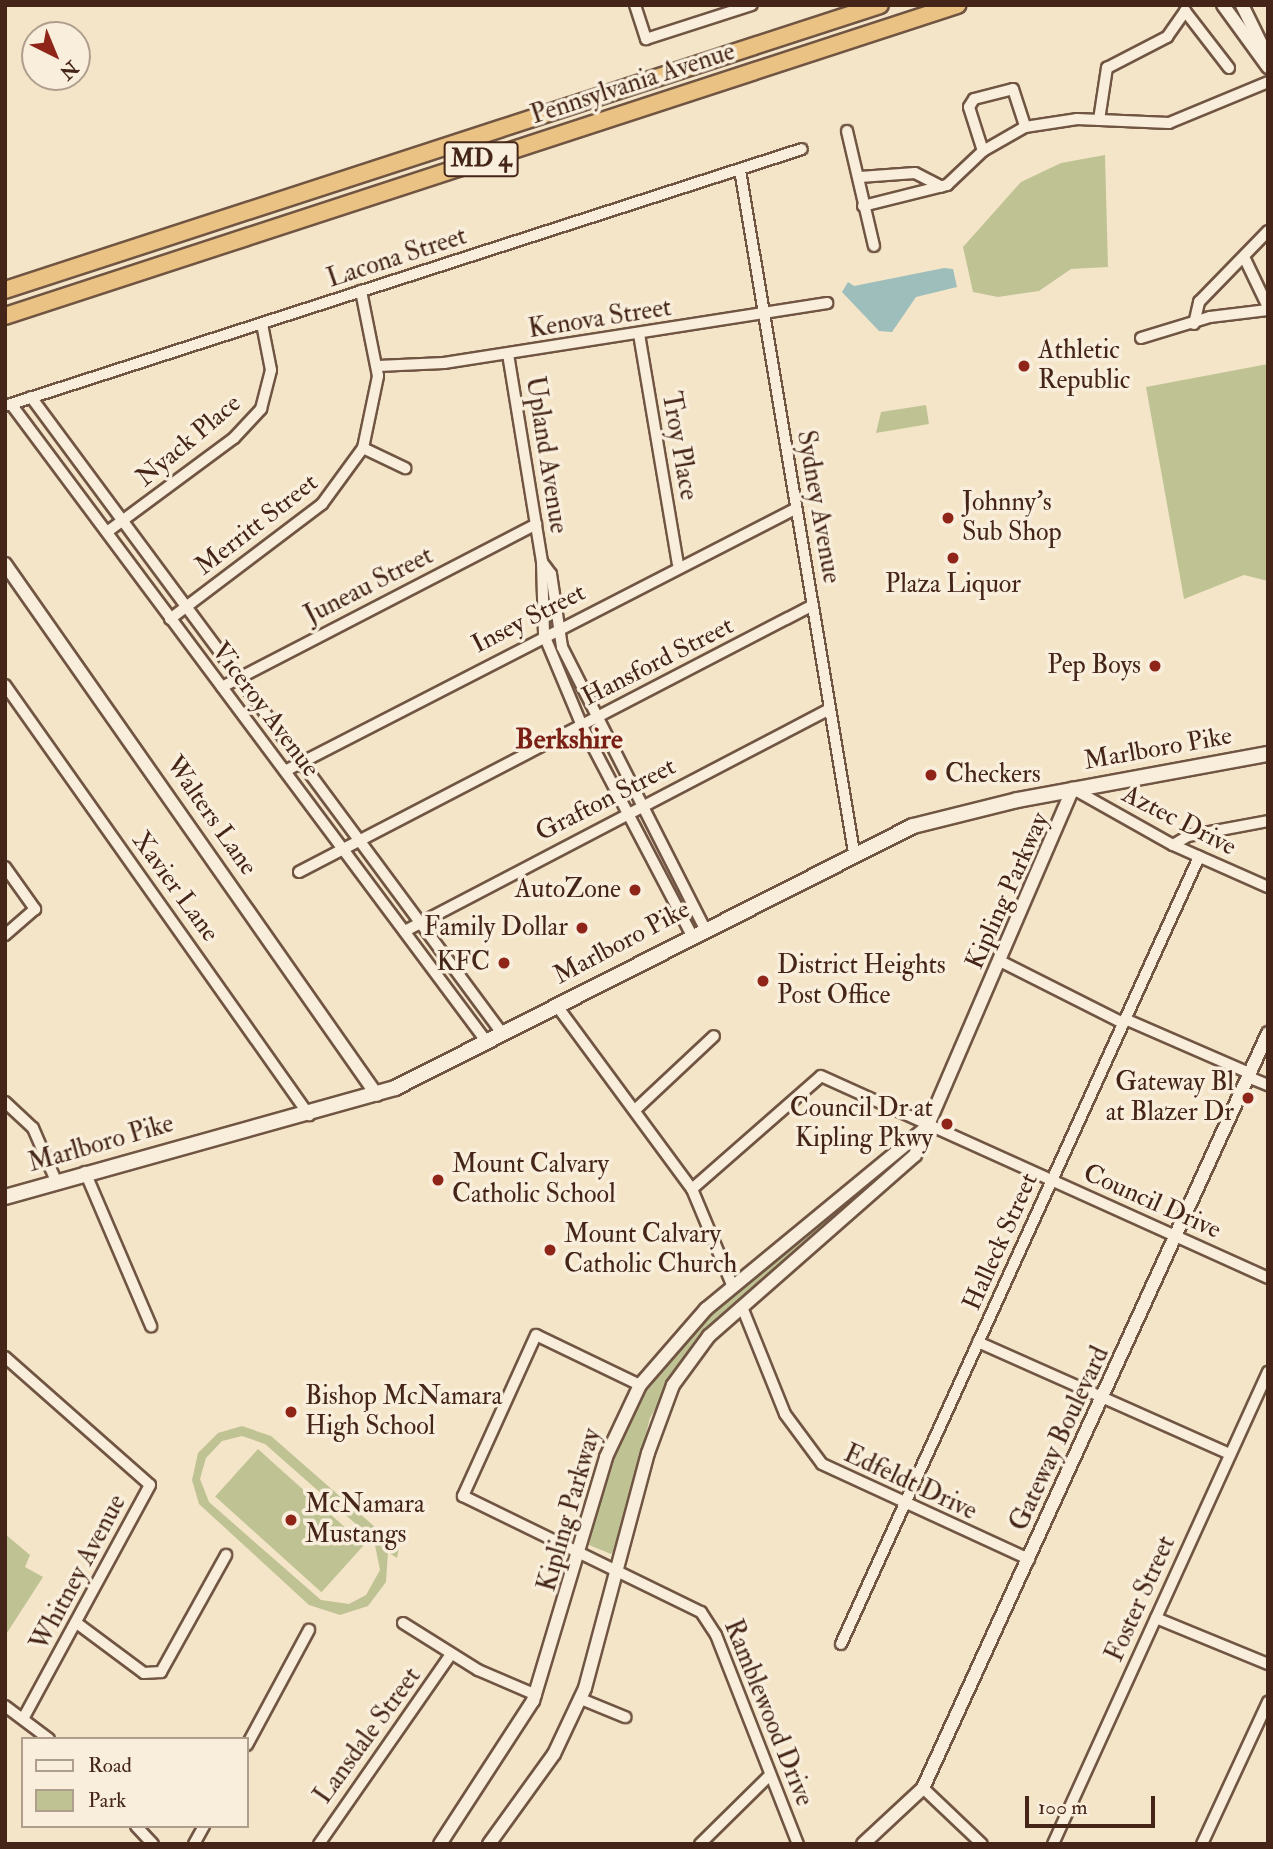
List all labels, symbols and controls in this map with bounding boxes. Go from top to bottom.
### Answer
north arrow [21,21,91,91]
street label: Pennsylvania Avenue [527,36,739,132]
text: N [55,55,83,84]
road number: MD 4 [442,139,520,180]
street label: Lacona Street [323,221,471,295]
street label: Kenova Street [526,292,674,346]
place label: Athletic Republic [1038,335,1130,396]
marker: Athletic Republic [1016,358,1032,374]
street label: Upland Avenue [518,374,574,536]
street label: Nyack Place [130,388,248,494]
street label: Troy Place [654,389,704,503]
street label: Sydney Avenue [789,428,847,586]
street label: Merritt Street [190,468,324,582]
place label: Johnny's Sub Shop [962,487,1062,548]
marker: Johnny's Sub Shop [940,510,956,526]
street label: Juneau Street [300,540,438,632]
marker: Plaza Liquor [945,550,961,566]
place label: Plaza Liquor [885,569,1021,601]
street label: Insey Street [467,577,591,661]
street label: Hansford Street [577,611,739,713]
street label: Viceroy Avenue [204,636,326,784]
place label: Pep Boys [1047,650,1141,682]
marker: Pep Boys [1147,658,1163,674]
street label: Marlboro Pike [1082,721,1234,777]
district label: Berkshire [515,723,623,757]
street label: Walters Lane [158,750,264,882]
street label: Grafton Street [531,751,681,849]
place label: Checkers [945,759,1041,791]
marker: Checkers [923,767,939,783]
street label: Aztec Drive [1117,779,1241,863]
street label: Kipling Parkway [960,808,1056,974]
street label: Xavier Lane [125,826,225,948]
place label: AutoZone [515,874,621,906]
marker: AutoZone [627,882,643,898]
street label: Marlboro Pike [549,894,695,992]
place label: Family Dollar [424,912,568,944]
marker: Family Dollar [574,920,590,936]
place label: KFC [436,947,490,979]
place label: District Heights Post Office [777,950,946,1012]
marker: KFC [496,955,512,971]
marker: District Heights Post Office [755,973,771,989]
place label: Gateway Bl at Blazer Dr [1106,1067,1234,1128]
marker: Gateway Bl at Blazer Dr [1240,1090,1256,1106]
place label: Council Dr at Kipling Pkwy [790,1093,933,1154]
street label: Marlboro Pike [25,1108,177,1180]
marker: Council Dr at Kipling Pkwy [939,1116,955,1132]
place label: Mount Calvary Catholic School [452,1149,616,1210]
street label: Council Drive [1078,1158,1226,1246]
street label: Halleck Street [957,1168,1045,1316]
marker: Mount Calvary Catholic School [430,1172,446,1188]
place label: Mount Calvary Catholic Church [564,1219,737,1280]
marker: Mount Calvary Catholic Church [542,1242,558,1258]
street label: Gateway Boulevard [1004,1342,1116,1536]
place label: Bishop McNamara High School [305,1381,502,1442]
marker: Bishop McNamara High School [283,1404,299,1420]
street label: Kipling Parkway [532,1425,608,1595]
street label: Edfeldt Drive [838,1439,982,1527]
place label: McNamara Mustangs [305,1489,425,1550]
street label: Whitney Avenue [25,1490,133,1656]
marker: McNamara Mustangs [283,1512,299,1528]
street label: Foster Street [1099,1531,1183,1667]
street label: Ramblewood Drive [716,1615,820,1811]
street label: Lansdale Street [308,1662,428,1810]
legend [21,1737,248,1828]
text: Road [88,1752,132,1779]
scale bar [1028,1783,1158,1827]
text: Park [88,1787,126,1814]
text: 100 m [1038,1794,1088,1821]

